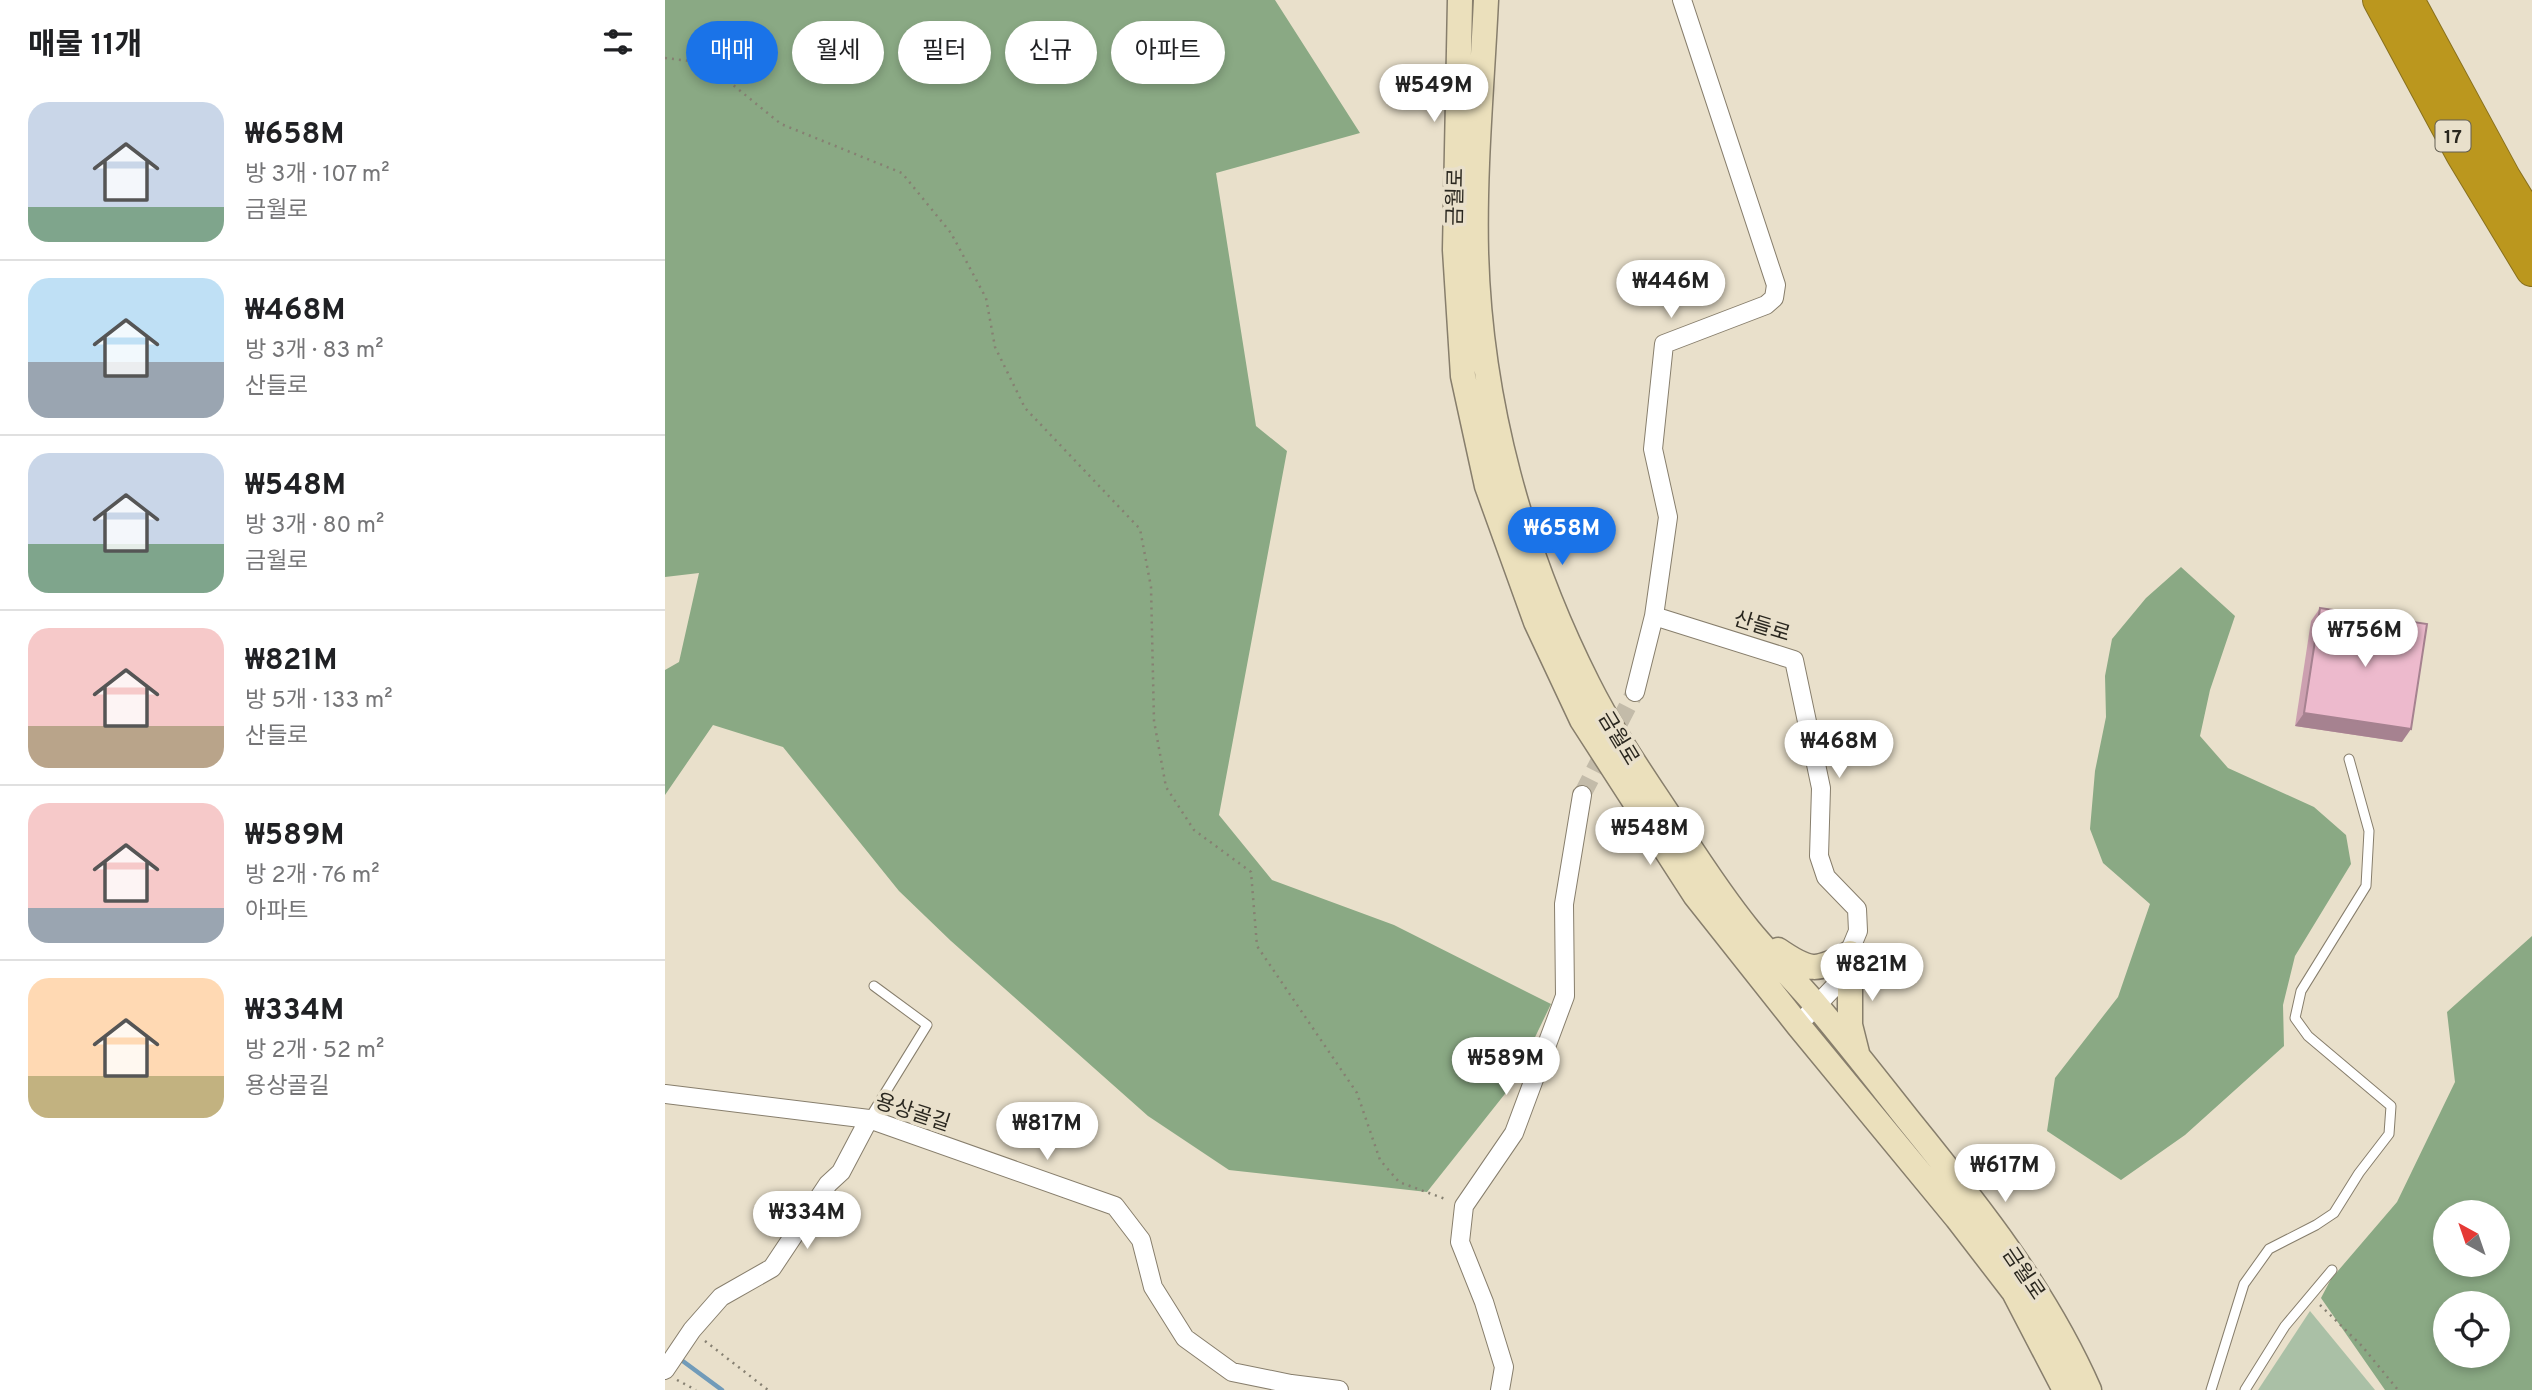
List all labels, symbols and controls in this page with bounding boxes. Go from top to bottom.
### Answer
chip: 매매 [686,21,778,84]
chip: 월세 [792,21,884,84]
chip: 필터 [898,21,991,84]
chip: 신규 [1005,21,1097,84]
chip: 아파트 [1111,21,1225,84]
icon: filters [599,23,637,61]
text: 매물 11개 [28,28,142,65]
pin: ₩549M [1385,64,1483,124]
text: ₩549M [1395,72,1473,101]
text: ₩658M [245,117,345,154]
road number: 17 [2435,120,2471,152]
icon: home [84,130,168,214]
text: 방 3개 · 107 m² [245,161,390,190]
street label: 금월로 [1442,168,1471,226]
text: 금월로 [245,197,308,226]
pin: ₩446M [1622,260,1720,320]
text: ₩446M [1632,268,1710,297]
text: ₩468M [245,293,345,330]
icon: home [84,306,168,390]
text: 방 3개 · 83 m² [245,337,384,366]
text: 산들로 [245,373,308,402]
text: ₩548M [245,468,346,505]
icon: home [84,481,168,565]
pin: ₩658M [1513,508,1611,567]
text: 방 3개 · 80 m² [245,512,384,541]
text: ₩658M [1524,515,1600,544]
text: 금월로 [245,548,308,577]
street label: 산들로 [1730,606,1793,649]
pin: ₩756M [2316,610,2414,669]
text: ₩756M [2328,617,2402,646]
text: ₩821M [245,643,338,680]
icon: home [84,656,168,740]
text: 방 5개 · 133 m² [245,687,392,716]
street label: 금월로 [1591,707,1644,771]
pin: ₩468M [1790,720,1888,780]
text: 산들로 [245,723,308,752]
text: ₩468M [1800,728,1878,757]
pin: ₩548M [1601,808,1699,867]
text: ₩548M [1611,815,1689,844]
text: ₩589M [245,818,345,855]
icon: home [84,831,168,915]
text: 방 2개 · 76 m² [245,862,380,891]
text: 아파트 [245,898,308,927]
pin: ₩821M [1823,944,1921,1003]
text: ₩821M [1837,951,1907,980]
text: ₩334M [245,993,344,1030]
icon: home [84,1006,168,1090]
text: 방 2개 · 52 m² [245,1037,384,1066]
pin: ₩589M [1457,1038,1555,1097]
text: ₩589M [1468,1045,1544,1074]
text: 용상골길 [245,1073,330,1102]
street label: 용상골길 [872,1089,953,1138]
pin: ₩817M [998,1102,1096,1162]
text: ₩817M [1012,1110,1082,1139]
pin: ₩617M [1956,1144,2054,1204]
text: ₩617M [1970,1152,2040,1181]
pin: ₩334M [758,1192,856,1251]
text: ₩334M [769,1199,845,1228]
north arrow [2433,1200,2509,1278]
map controls [2433,1200,2510,1368]
street label: 금월로 [1995,1242,2050,1305]
button: locate [2433,1291,2510,1368]

